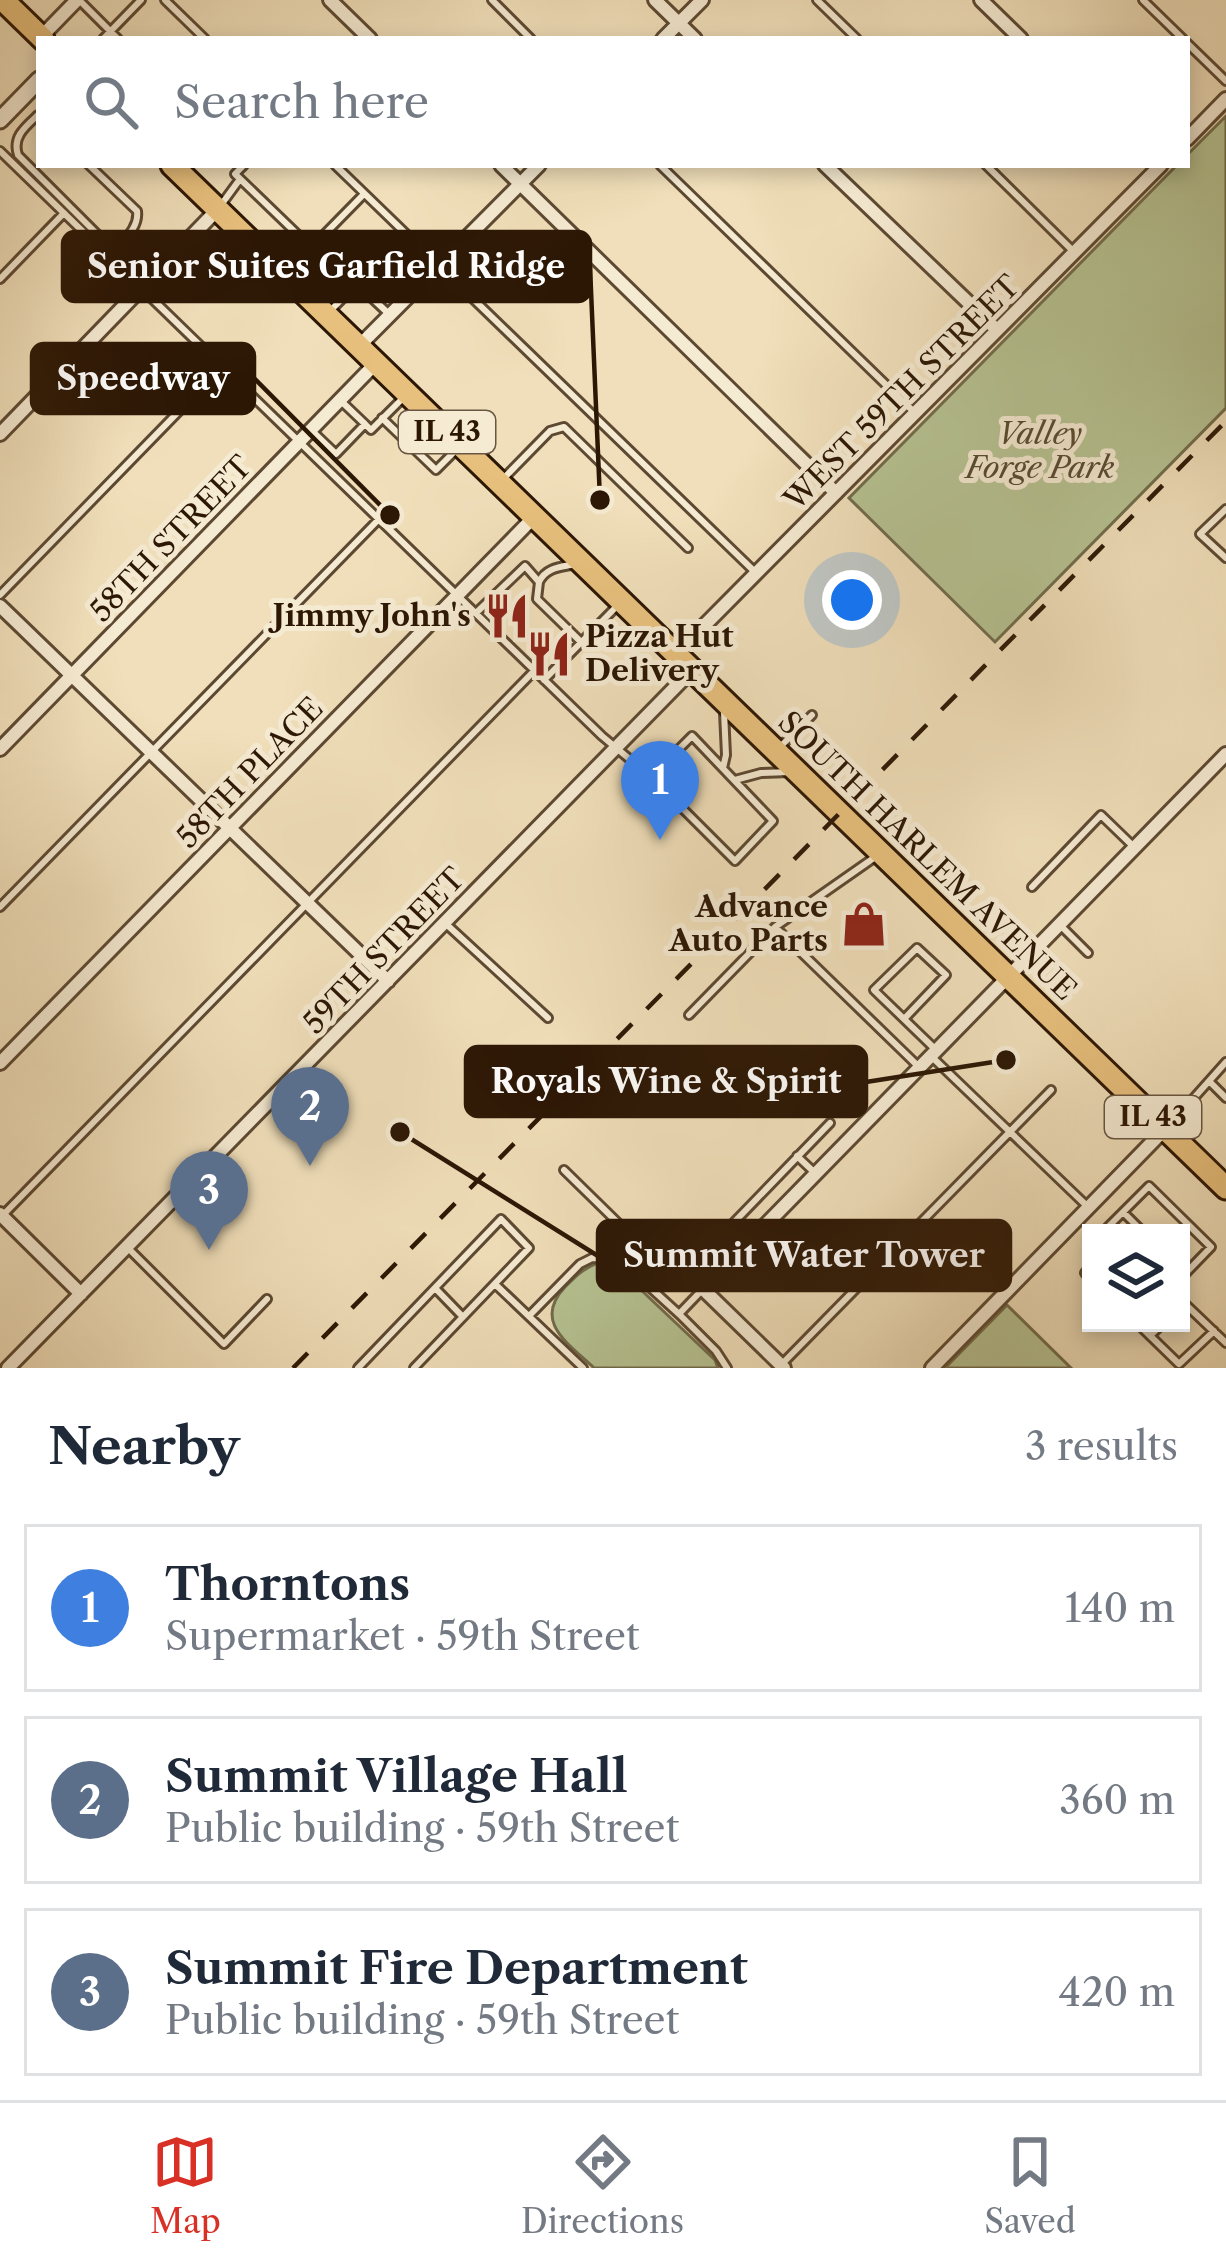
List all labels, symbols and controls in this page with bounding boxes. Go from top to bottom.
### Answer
search box [36,36,1190,168]
icon: search [78,69,144,135]
text: Search here [174,74,429,130]
callout: Senior Suites Garfield Ridge [63,232,590,301]
text: Senior Suites Garfield Ridge [87,246,565,287]
street label: WEST 59TH STREET [776,267,1027,519]
callout: Speedway [32,344,254,413]
text: Speedway [56,358,231,399]
road number: IL 43 [399,411,495,453]
park label: Valley Forge Park [964,415,1115,486]
street label: 58TH STREET [82,448,259,629]
your location [822,570,882,630]
restaurant icon: Jimmy John's [482,591,532,641]
place label: Jimmy John's [268,597,471,634]
place label: Pizza Hut Delivery [585,618,733,689]
restaurant icon: Pizza Hut Delivery [524,629,574,679]
street label: 58TH PLACE [169,690,331,856]
street label: SOUTH HARLEM AVENUE [771,703,1084,1008]
pin: 1 [621,741,699,840]
street label: 59TH STREET [295,860,472,1041]
place label: Advance Auto Parts [668,888,828,959]
shop icon: Advance Auto Parts [839,899,889,949]
callout: Royals Wine & Spirit [466,1047,866,1116]
text: Royals Wine & Spirit [490,1061,842,1102]
pin: 2 [271,1067,349,1166]
road number: IL 43 [1105,1096,1201,1138]
pin: 3 [170,1151,248,1250]
callout: Summit Water Tower [598,1221,1010,1290]
map controls [1082,1224,1190,1332]
button: layers [1082,1224,1190,1332]
text: Summit Water Tower [623,1235,985,1276]
text: Nearby [48,1415,240,1477]
text: 3 results [1025,1422,1178,1470]
text: Thorntons [165,1556,410,1612]
text: 1 [81,1584,99,1632]
text: 140 m [1065,1584,1175,1632]
text: Supermarket · 59th Street [165,1612,640,1660]
text: Summit Village Hall [165,1748,628,1804]
text: 2 [78,1776,102,1824]
text: 360 m [1059,1776,1175,1824]
text: Public building · 59th Street [165,1804,679,1852]
text: Summit Fire Department [165,1940,748,1996]
text: 3 [79,1968,101,2016]
text: 420 m [1059,1968,1175,2016]
text: Public building · 59th Street [165,1996,679,2044]
tab: Map [150,2129,221,2242]
tab: Directions [521,2129,684,2242]
tab: Saved [984,2129,1076,2242]

